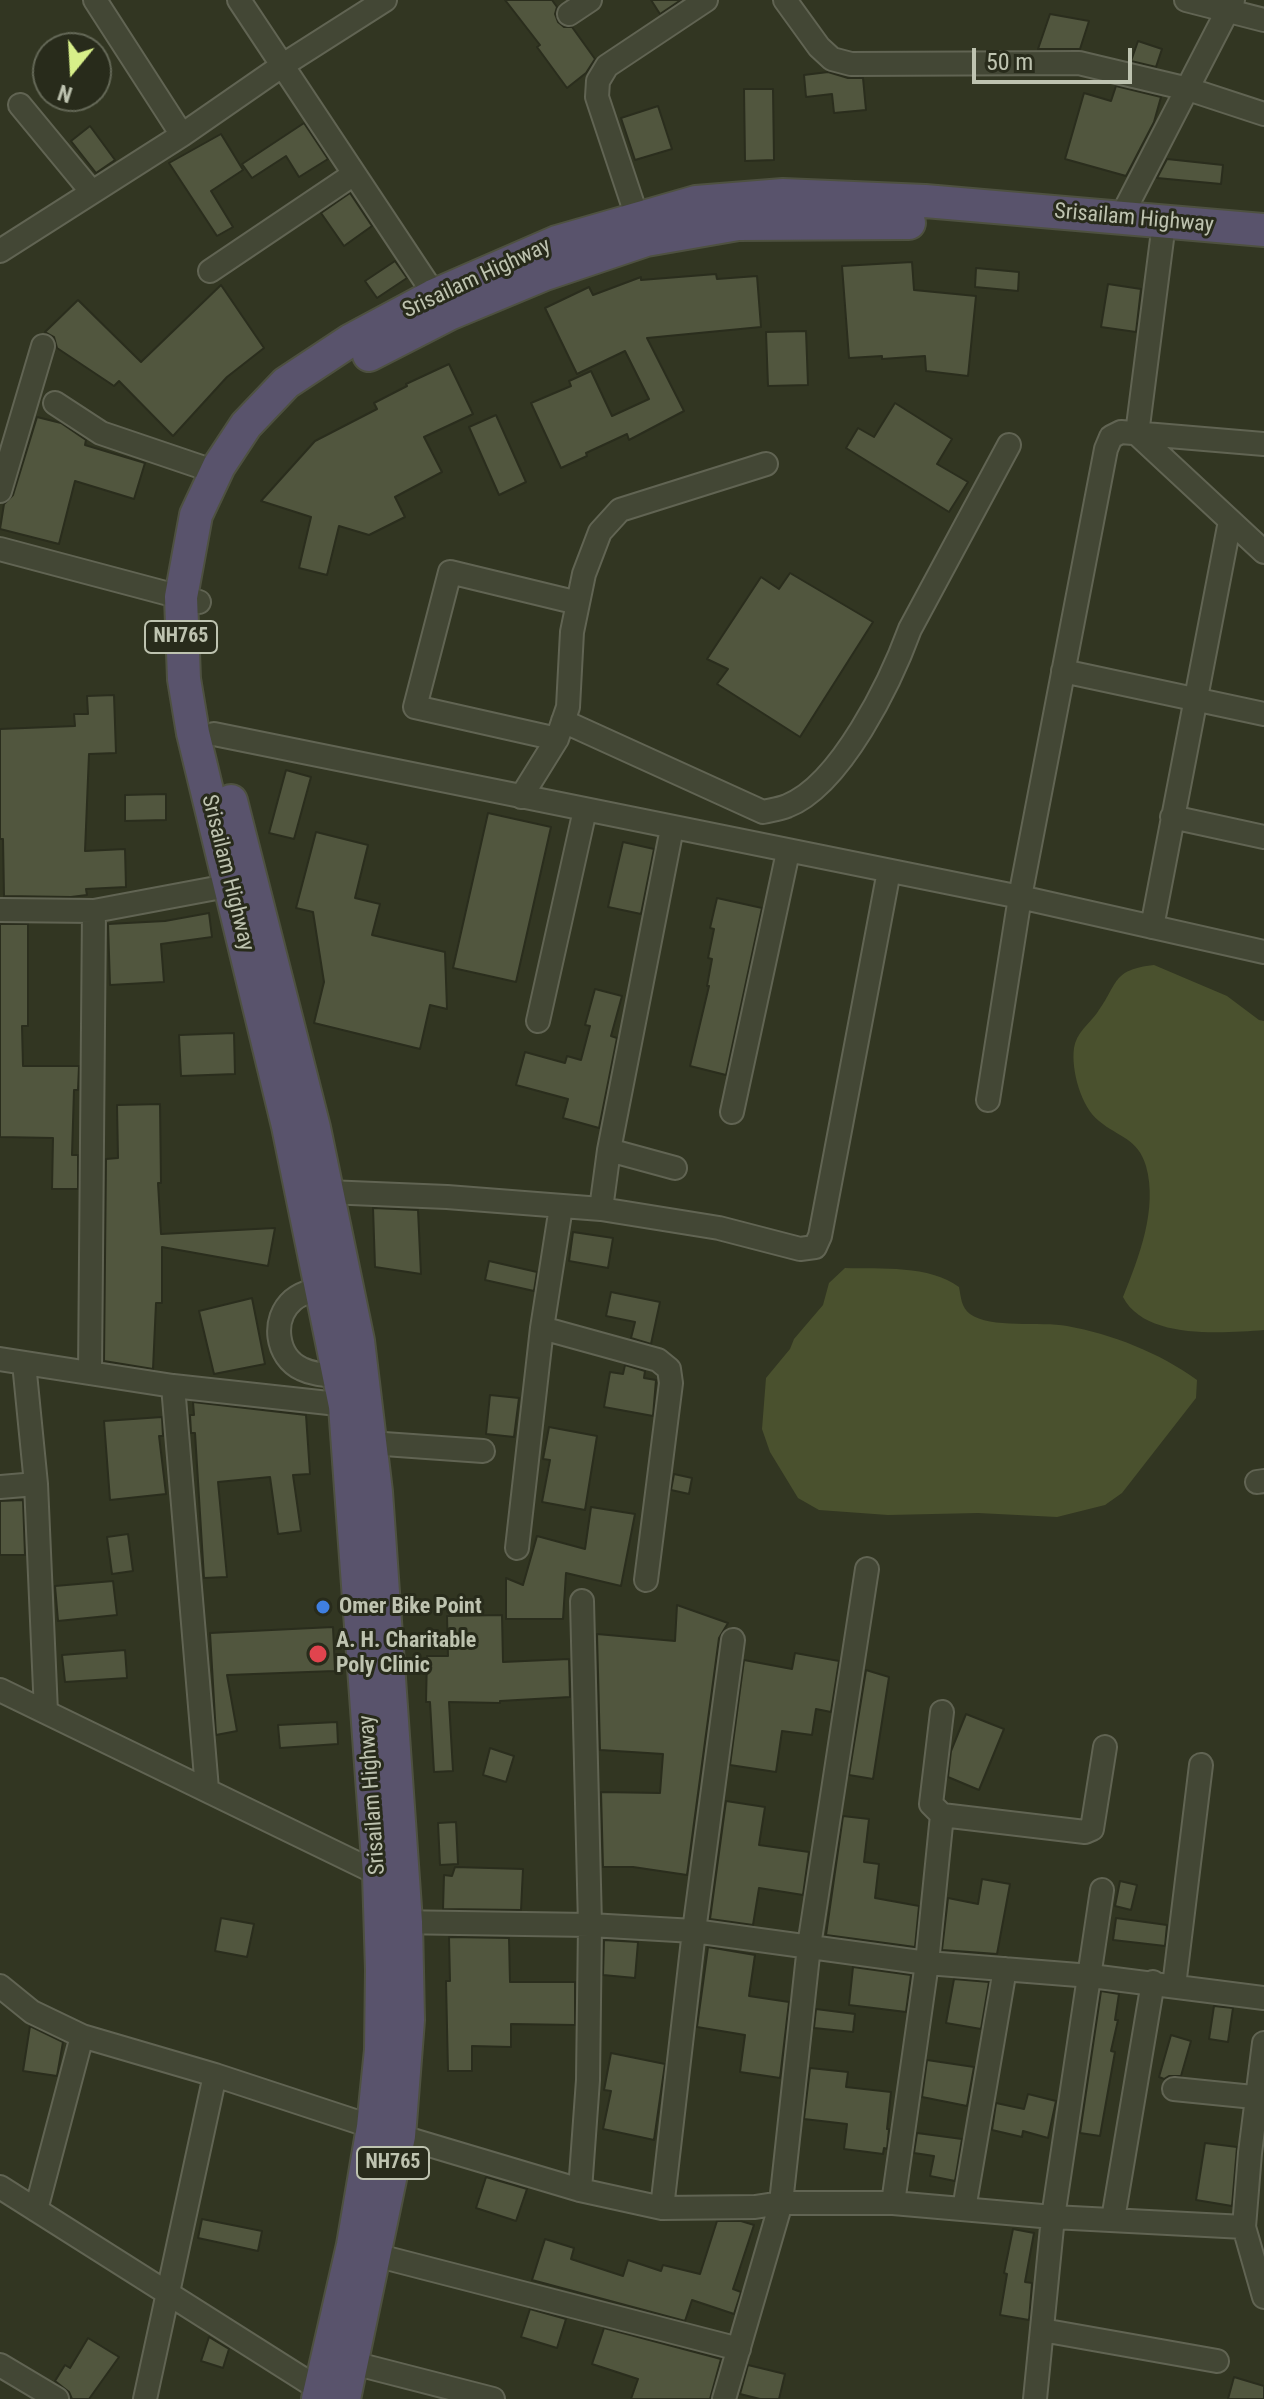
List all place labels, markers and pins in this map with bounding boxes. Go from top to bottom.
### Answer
place label: Omer Bike Point [339,1594,482,1620]
marker: Omer Bike Point [314,1598,332,1616]
place label: A. H. Charitable Poly Clinic [336,1628,476,1680]
marker: A. H. Charitable Poly Clinic [307,1643,329,1665]

